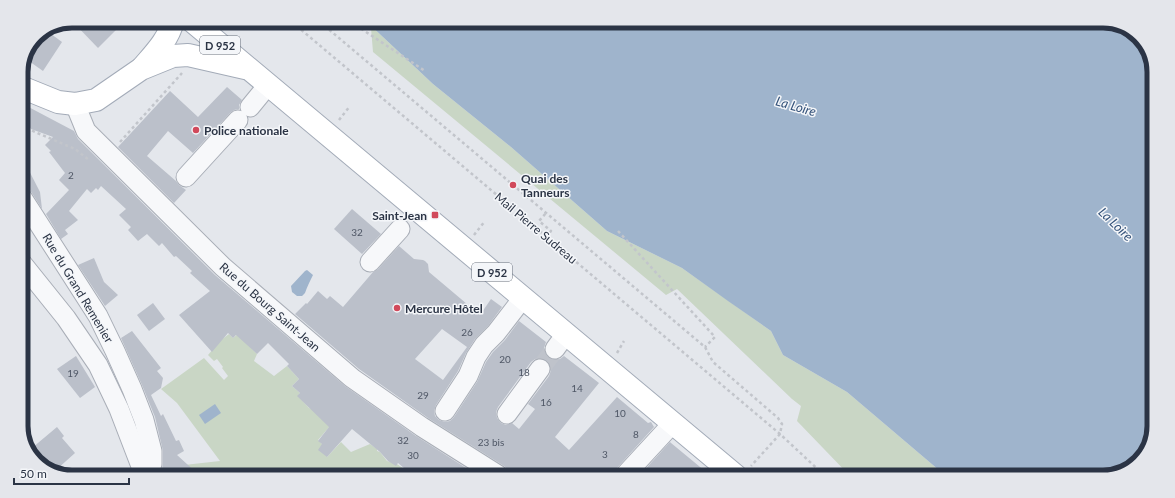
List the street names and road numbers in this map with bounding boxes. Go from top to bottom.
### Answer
road number: D 952 [200,36,240,54]
street label: Mail Pierre Sudreau [492,189,580,267]
street label: Rue du Grand Remenier [39,230,117,346]
street label: Rue du Bourg Saint-Jean [217,259,323,355]
road number: D 952 [472,263,512,281]

